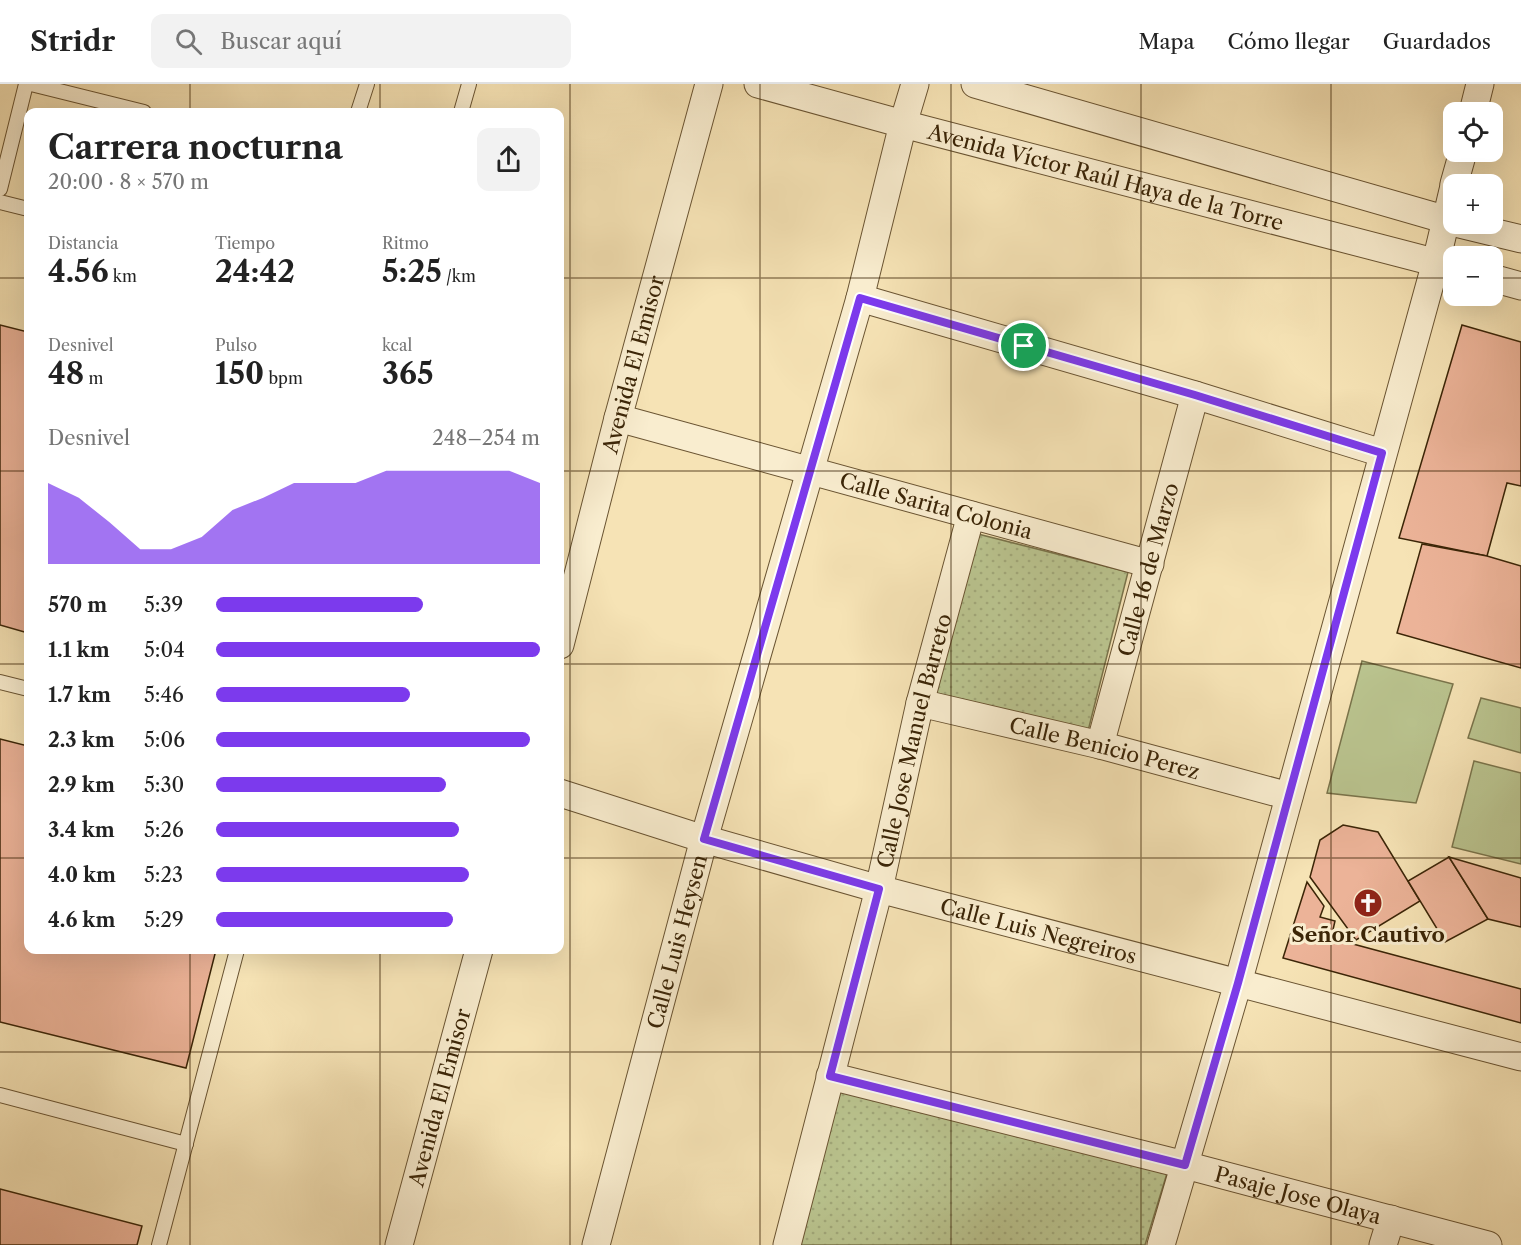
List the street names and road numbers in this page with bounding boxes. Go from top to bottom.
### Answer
street label: Avenida Víctor Raúl Haya de la Torre [924,118,1286,235]
street label: Avenida El Emisor [597,272,669,457]
street label: Calle Sarita Colonia [837,467,1036,544]
street label: Calle 16 de Marzo [1112,480,1183,659]
street label: Calle Jose Manuel Barreto [872,611,956,870]
street label: Calle Benicio Perez [1007,712,1203,784]
street label: Calle Luis Heysen [642,852,712,1031]
street label: Calle Luis Negreiros [938,893,1139,968]
street label: Avenida El Emisor [403,1005,475,1190]
street label: Pasaje Jose Olaya [1212,1161,1385,1229]

